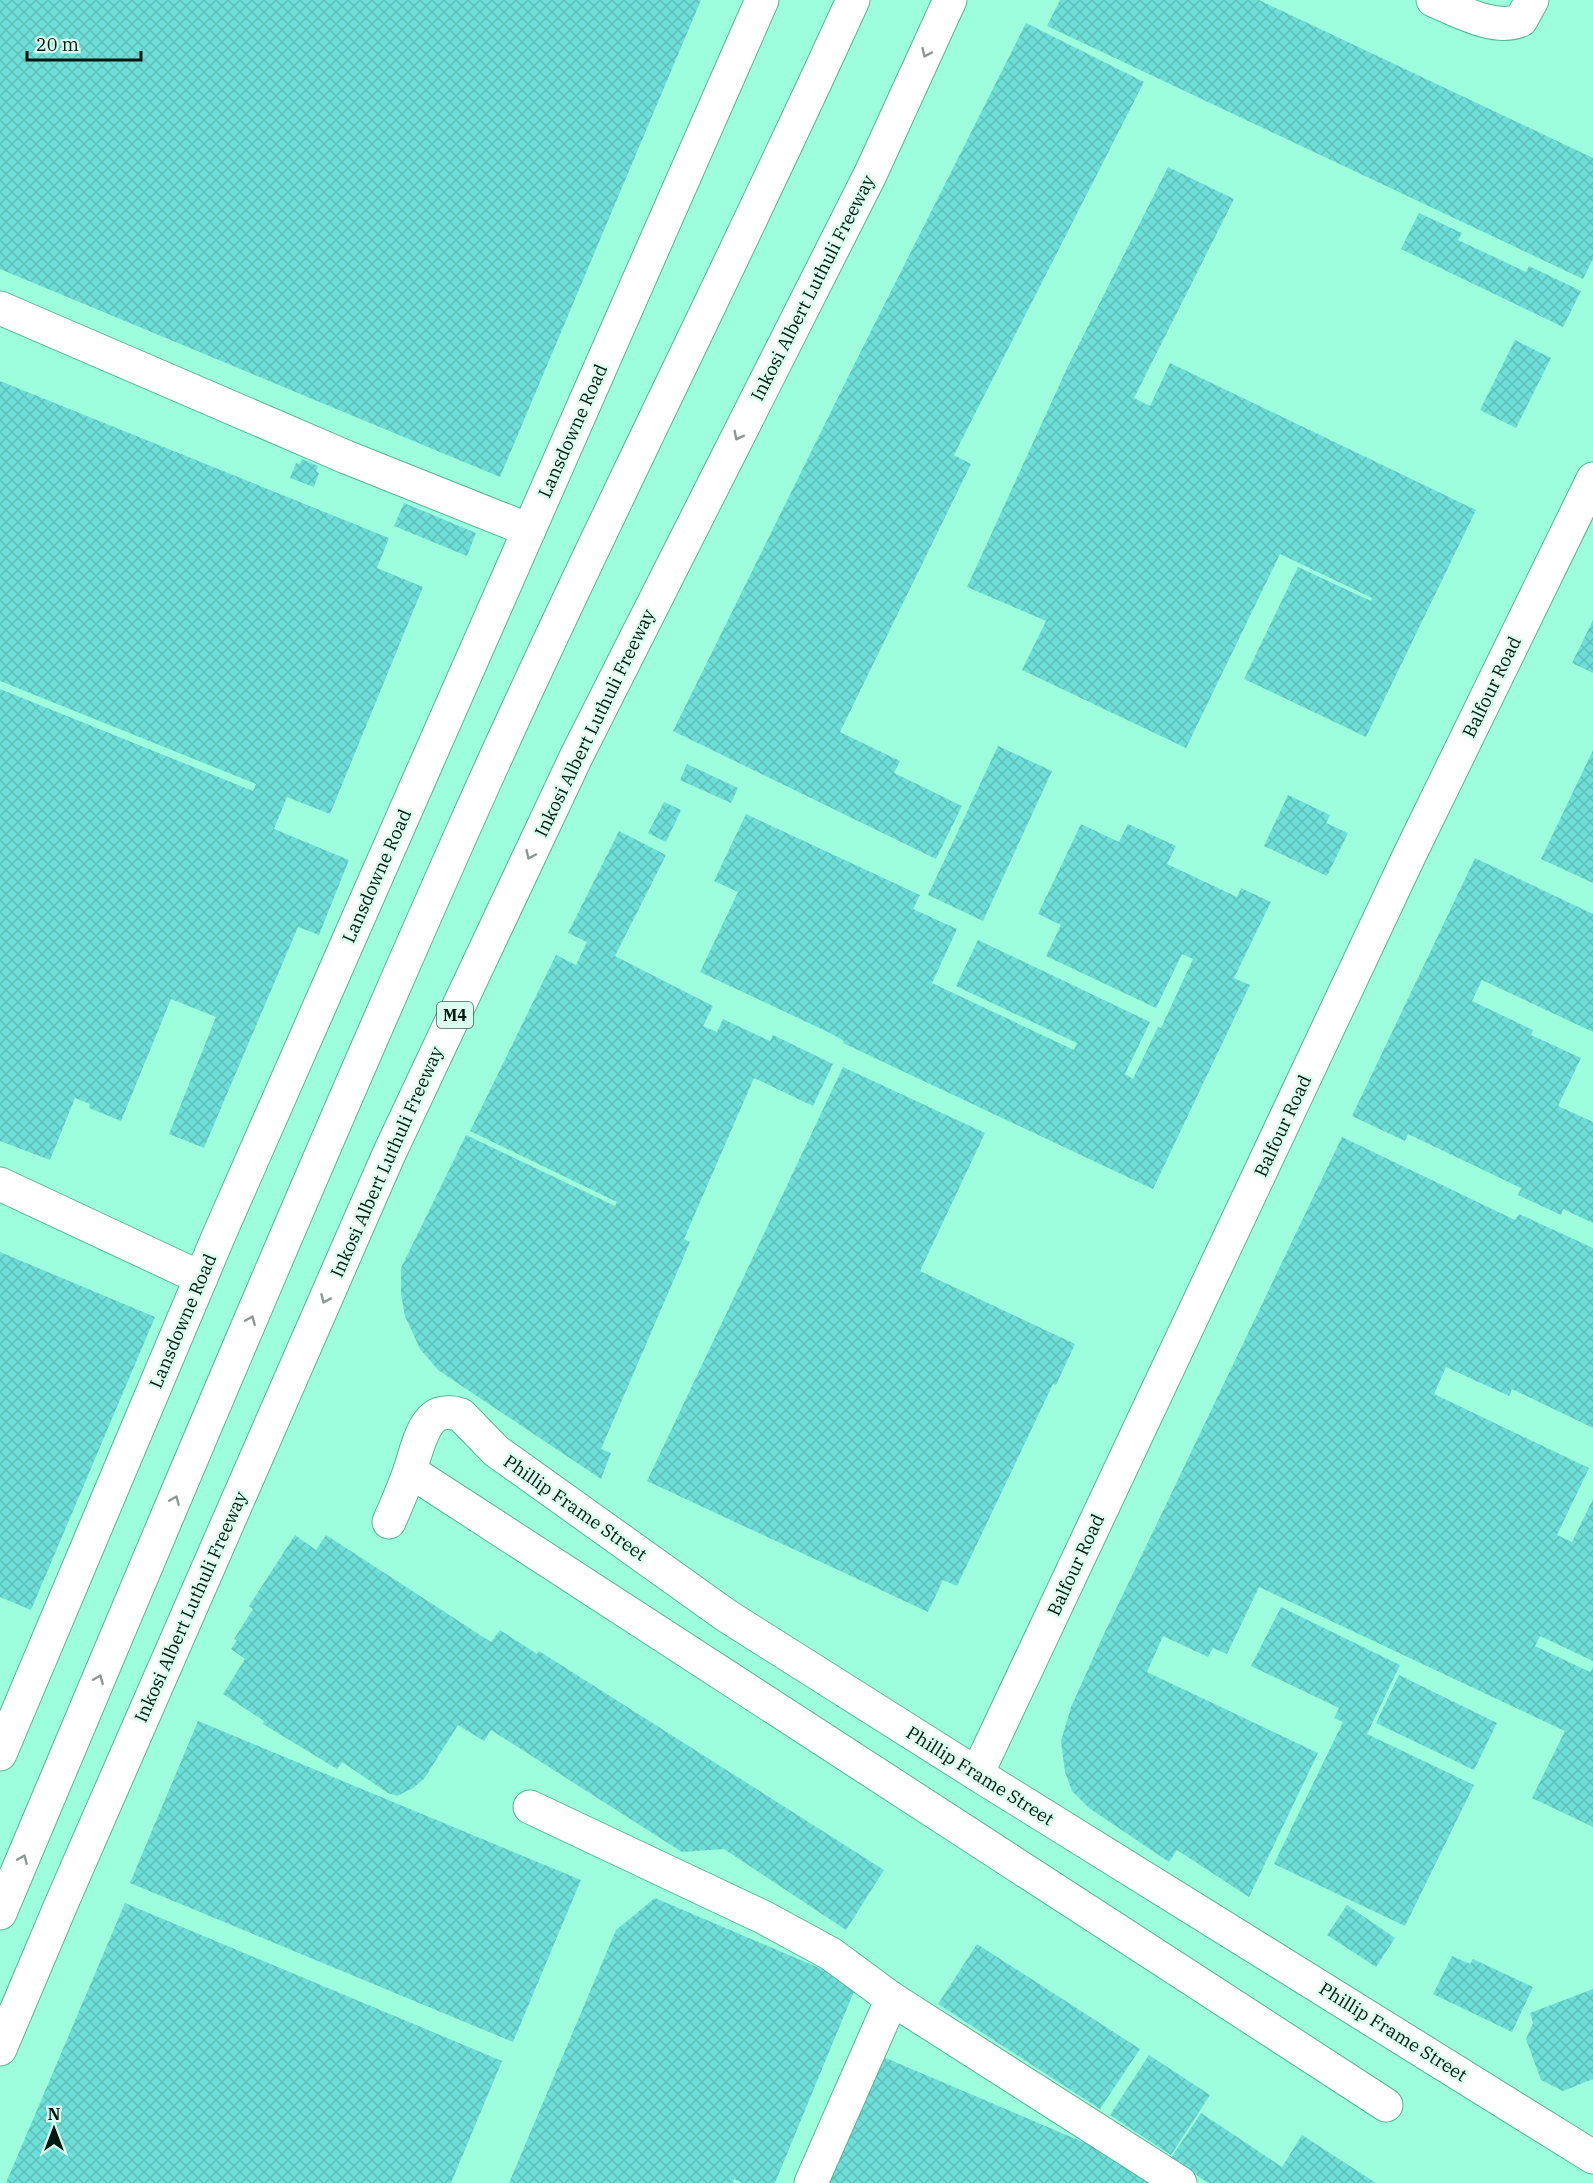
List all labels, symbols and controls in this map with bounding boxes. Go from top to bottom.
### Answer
scale bar [27,24,141,62]
text: 20 m [36,33,79,56]
one-way arrow [921,47,933,58]
street label: Inkosi Albert Luthuli Freeway [745,171,880,405]
street label: Lansdowne Road [533,360,612,501]
one-way arrow [734,429,746,440]
street label: Inkosi Albert Luthuli Freeway [529,605,660,840]
street label: Balfour Road [1457,632,1526,741]
street label: Lansdowne Road [337,805,416,946]
one-way arrow [526,848,538,859]
road number: M4 [437,1002,473,1028]
street label: Inkosi Albert Luthuli Freeway [325,1042,448,1281]
street label: Balfour Road [1249,1071,1316,1180]
street label: Lansdowne Road [144,1250,221,1392]
one-way arrow [321,1292,333,1303]
one-way arrow [244,1315,256,1326]
street label: Phillip Frame Street [499,1449,652,1566]
street label: Inkosi Albert Luthuli Freeway [129,1487,252,1726]
one-way arrow [168,1495,180,1506]
street label: Balfour Road [1042,1510,1109,1619]
one-way arrow [92,1675,104,1686]
street label: Phillip Frame Street [902,1721,1058,1830]
one-way arrow [16,1854,28,1865]
street label: Phillip Frame Street [1315,1977,1471,2086]
north arrow [24,2099,84,2159]
text: N [48,2104,60,2124]

